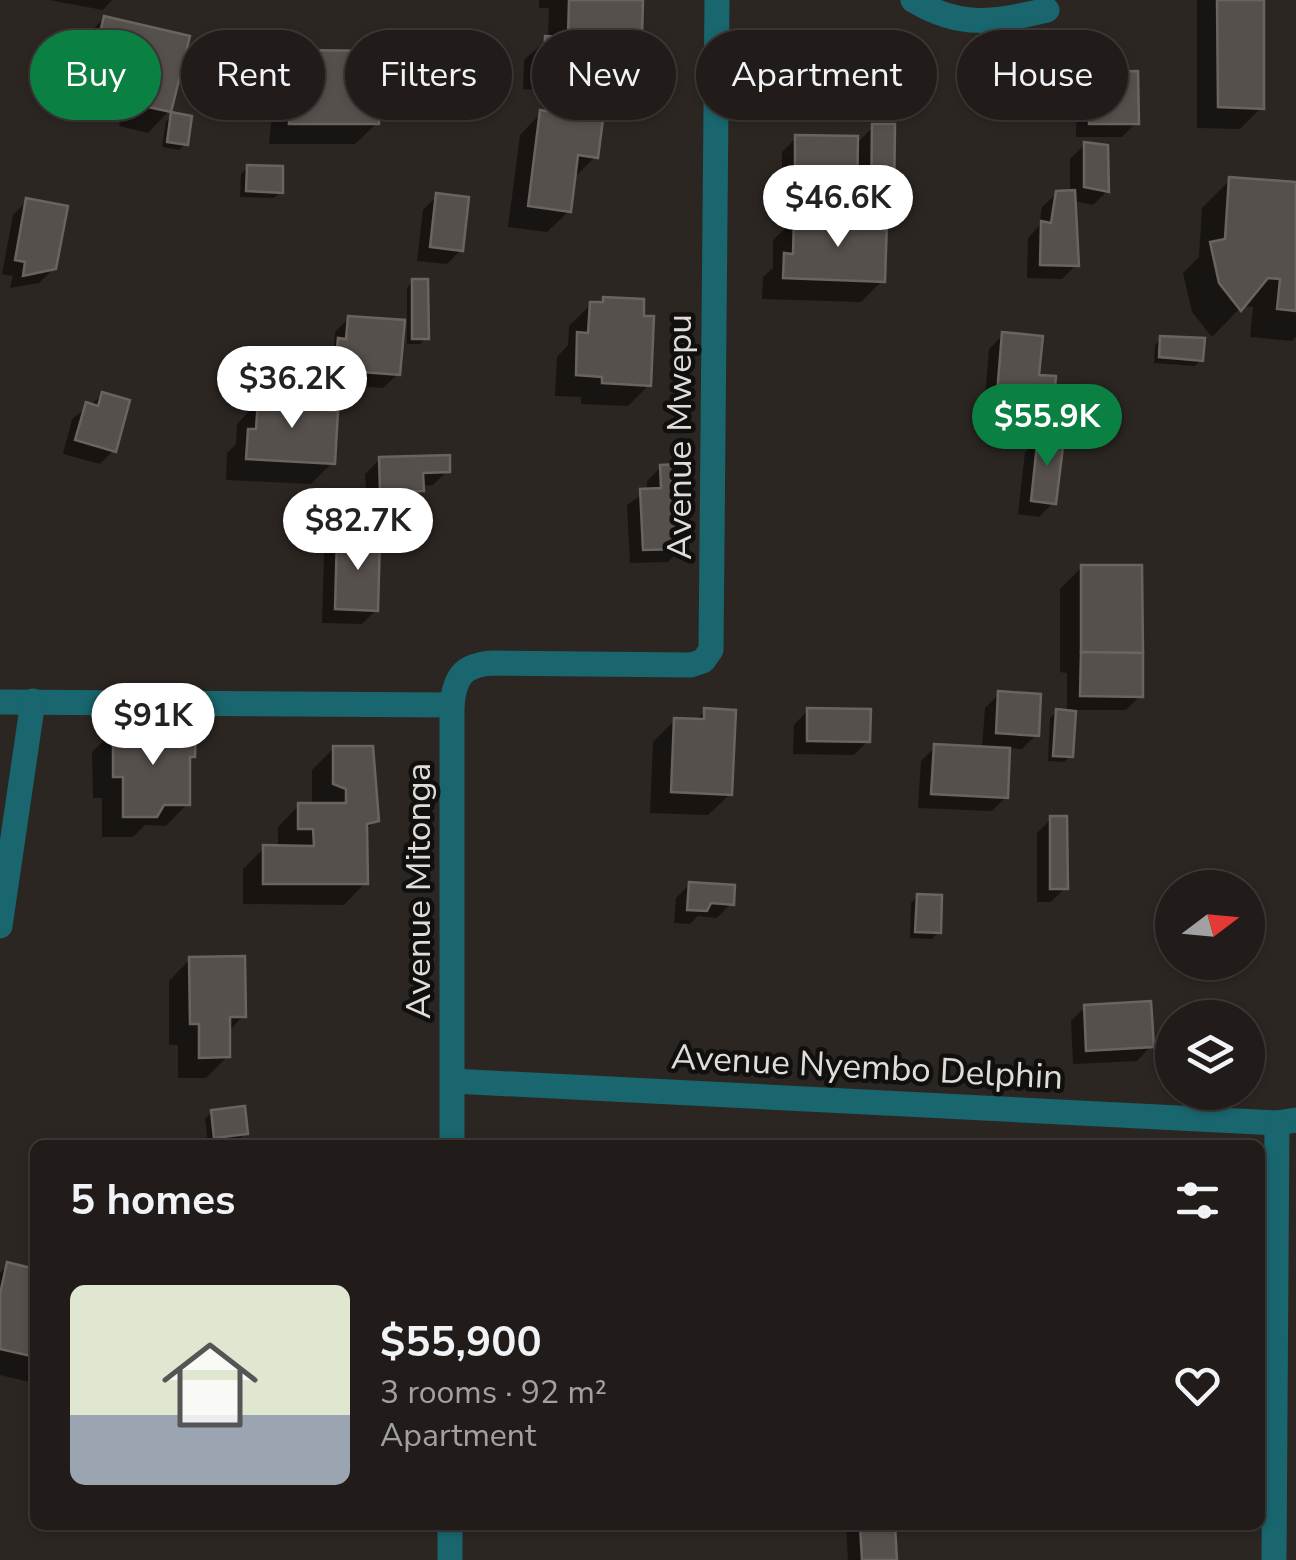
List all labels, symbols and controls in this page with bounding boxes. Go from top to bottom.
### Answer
chip: Buy [30,30,161,120]
chip: Rent [181,30,325,120]
chip: Filters [345,30,512,120]
chip: New [532,30,676,120]
chip: Apartment [696,30,937,120]
chip: House [957,30,1128,120]
pin: $46.6K [757,165,919,250]
text: $46.6K [785,176,891,219]
street label: Avenue Mwepu [656,314,703,560]
pin: $36.2K [211,346,373,431]
text: $36.2K [239,357,345,400]
pin: $55.9K [966,384,1128,469]
text: $55.9K [994,395,1100,438]
pin: $82.7K [277,488,439,573]
text: $82.7K [305,499,411,542]
pin: $91K [94,683,212,768]
text: $91K [114,694,192,737]
street label: Avenue Mitonga [395,763,442,1019]
north arrow [1155,870,1265,980]
map controls [1155,870,1265,1110]
button: layers [1155,1000,1265,1110]
street label: Avenue Nyembo Delphin [670,1033,1064,1101]
text: 5 homes [70,1172,235,1229]
icon: filters [1170,1173,1225,1228]
text: $55,900 [380,1314,542,1371]
icon: home [150,1325,270,1445]
icon: heart [1170,1358,1225,1413]
text: 3 rooms · 92 m² [380,1371,607,1414]
text: Apartment [380,1414,536,1457]

